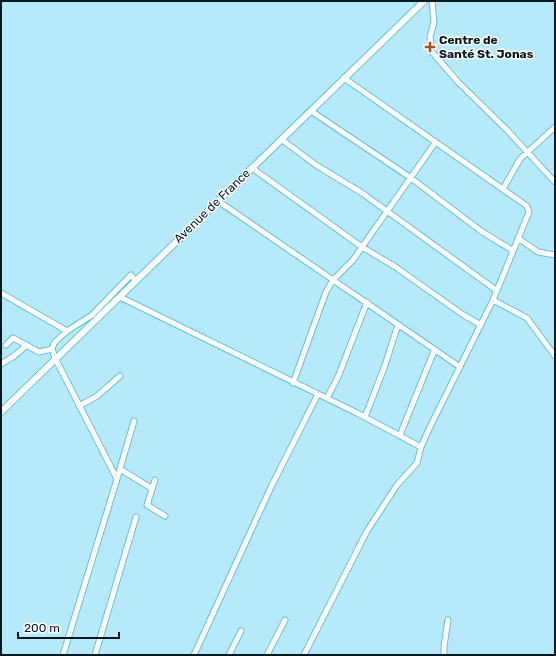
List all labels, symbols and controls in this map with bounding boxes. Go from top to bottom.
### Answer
place label: Centre de Santé St. Jonas [439,33,534,61]
marker: Centre de Santé St. Jonas [424,41,436,53]
street label: Avenue de France [171,166,253,246]
scale bar [18,614,119,640]
text: 200 m [24,621,60,635]

